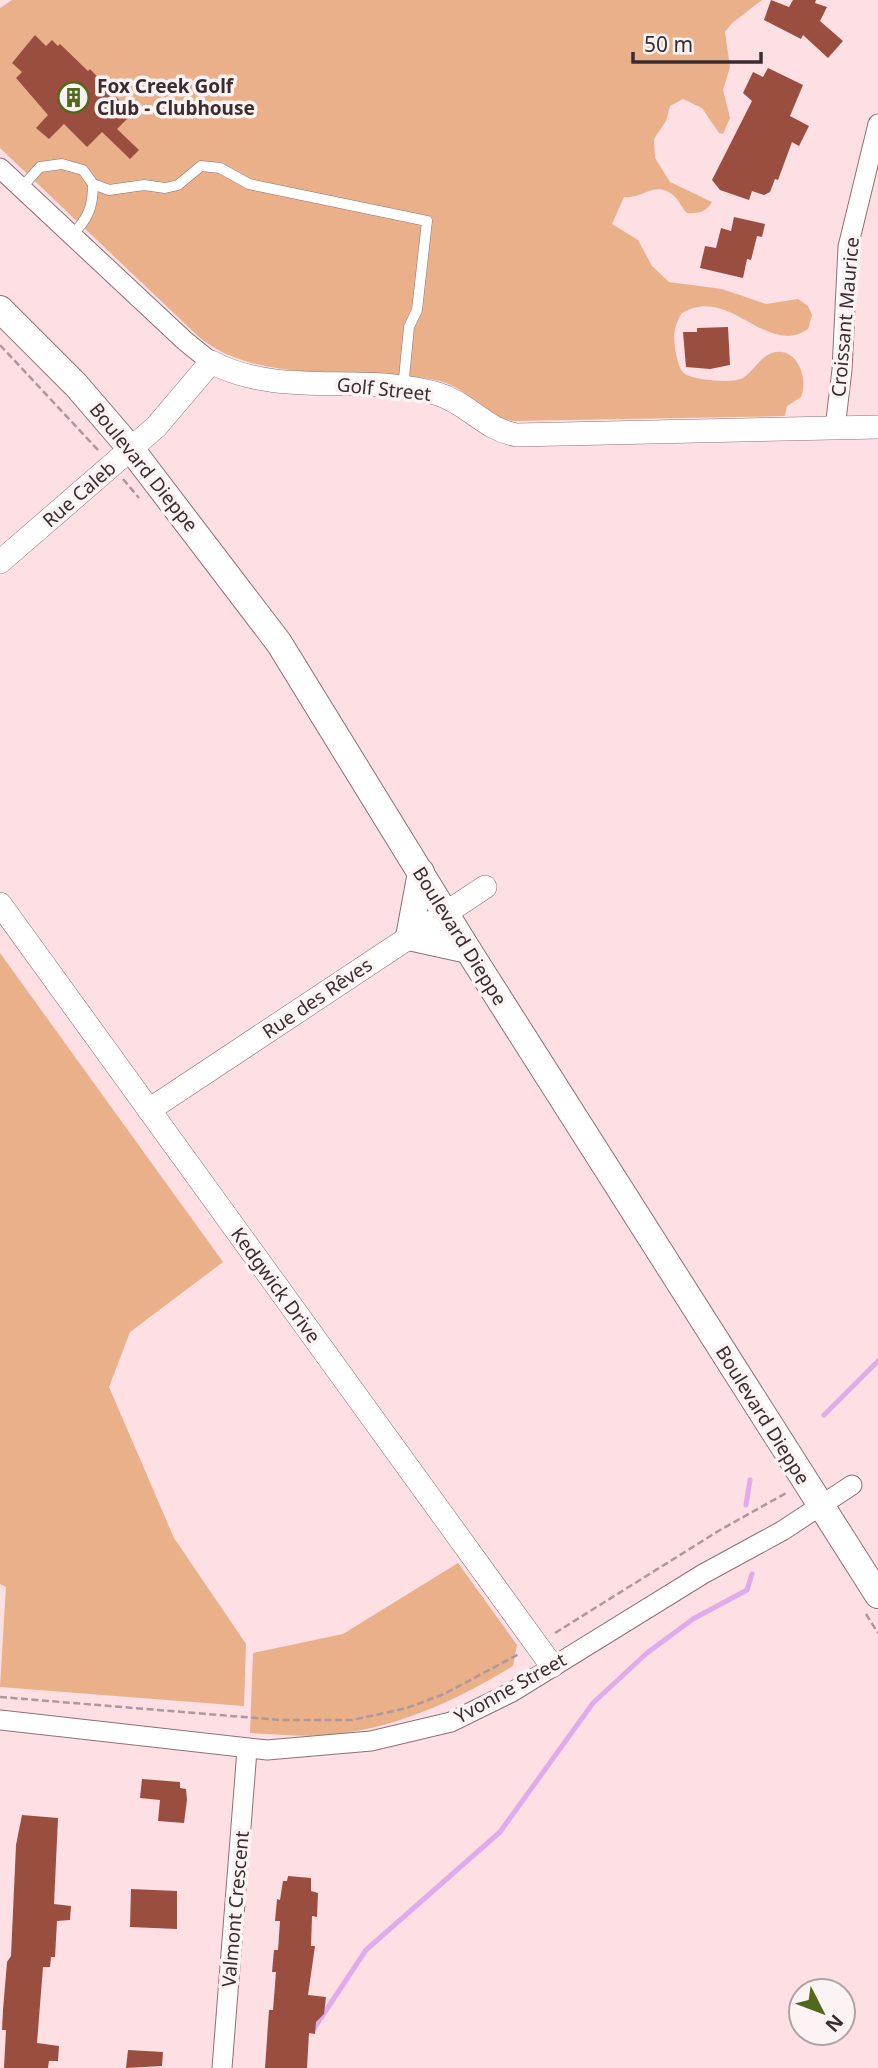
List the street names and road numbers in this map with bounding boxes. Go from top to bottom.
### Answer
street label: Croissant Maurice [825,236,865,398]
street label: Golf Street [336,371,433,407]
street label: Boulevard Dieppe [84,397,204,537]
street label: Rue Caleb [37,455,121,533]
street label: Boulevard Dieppe [407,862,513,1010]
street label: Rue des Rêves [257,952,377,1044]
street label: Kedgwick Drive [225,1222,327,1348]
street label: Boulevard Dieppe [710,1341,816,1489]
street label: Yvonne Street [449,1646,571,1729]
street label: Valmont Crescent [215,1829,255,1988]

